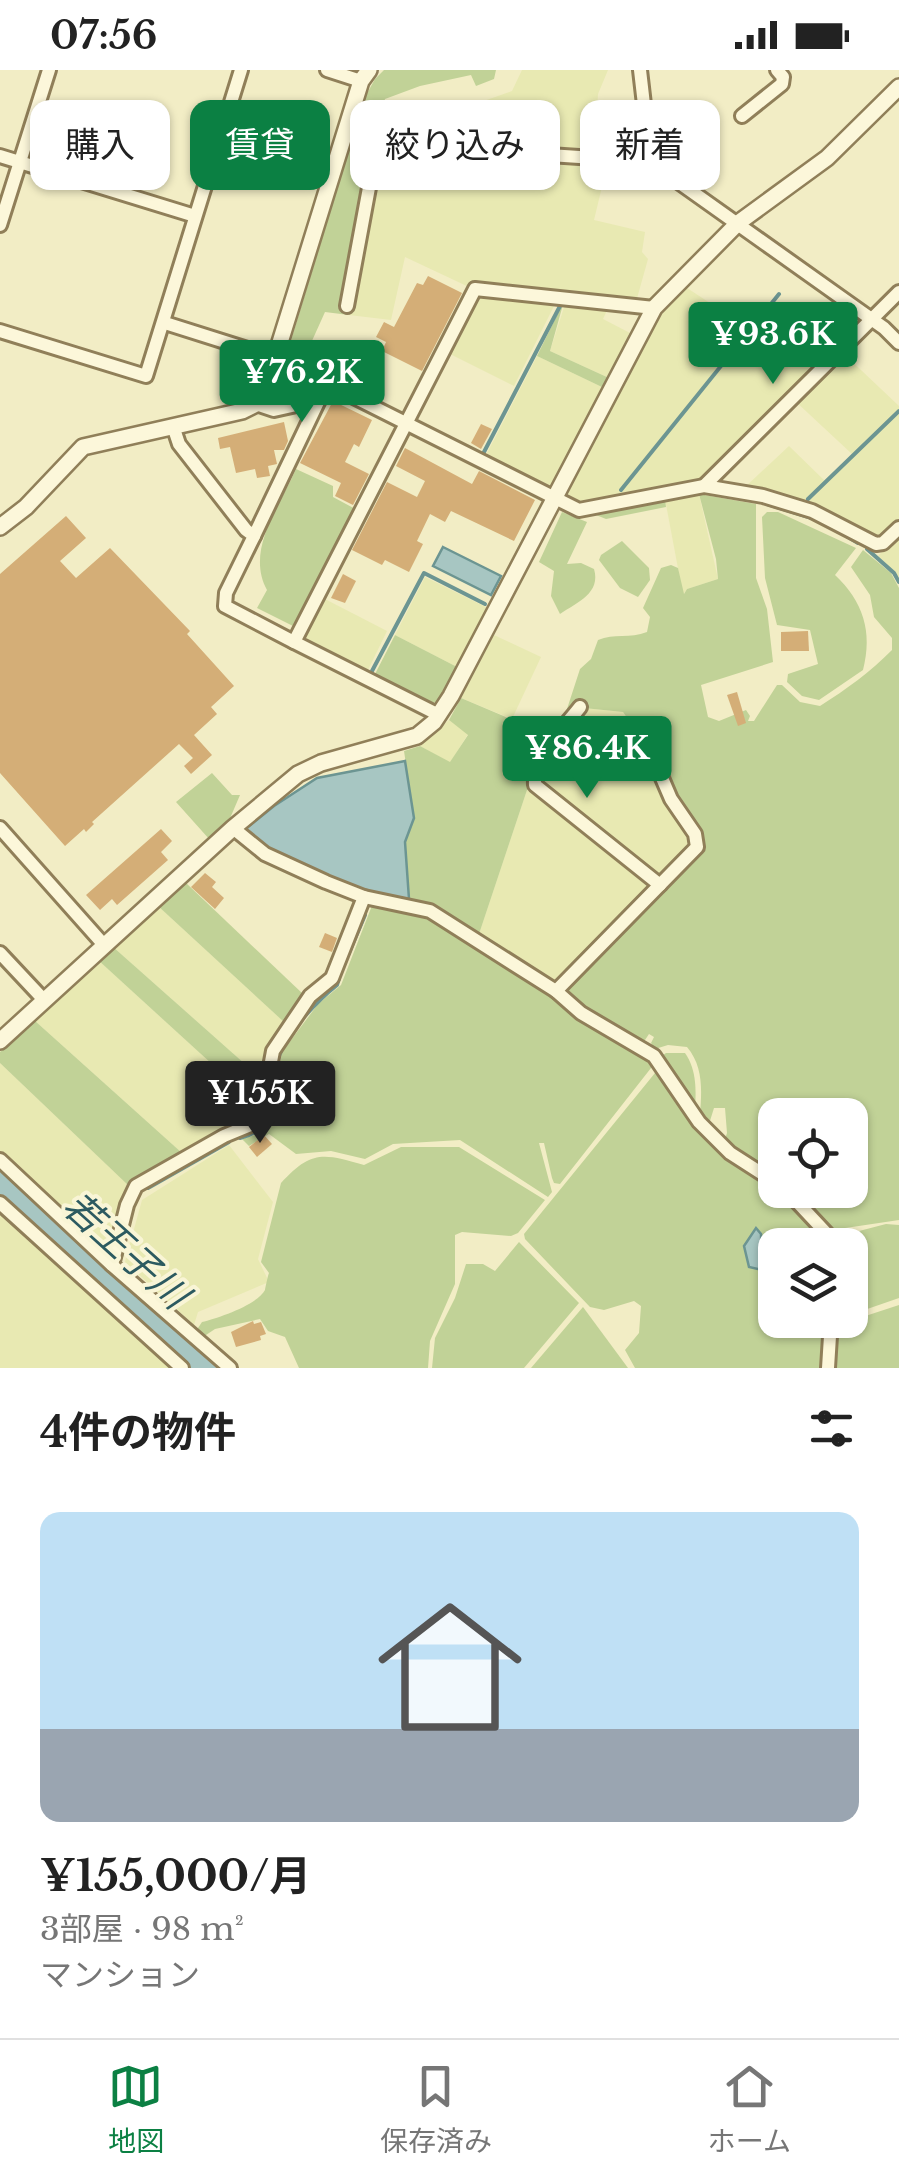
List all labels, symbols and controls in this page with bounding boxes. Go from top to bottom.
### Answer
text: 07:56 [50,12,157,59]
chip: 購入 [30,100,170,190]
chip: 賃貸 [190,100,330,190]
chip: 絞り込み [350,100,560,190]
chip: 新着 [580,100,720,190]
pin: ¥93.6K [692,302,854,387]
text: ¥93.6K [711,314,835,354]
pin: ¥76.2K [221,340,383,425]
text: ¥76.2K [242,352,362,392]
pin: ¥86.4K [506,716,668,801]
text: ¥86.4K [525,728,650,768]
pin: ¥155K [190,1061,330,1146]
text: ¥155K [207,1073,313,1113]
map controls [758,1098,868,1338]
button: locate [758,1098,868,1208]
water label: 若王子川 [54,1182,201,1321]
button: layers [758,1228,868,1338]
icon: filters [804,1401,859,1456]
text: 4件の物件 [40,1406,236,1458]
icon: home [360,1577,540,1757]
text: ¥155,000/月 [40,1850,311,1902]
text: 3部屋 · 98 m² [40,1909,244,1949]
text: マンション [40,1955,200,1995]
tab: 地図 [108,2059,164,2159]
tab: 保存済み [380,2059,492,2159]
tab: ホーム [708,2059,791,2159]

